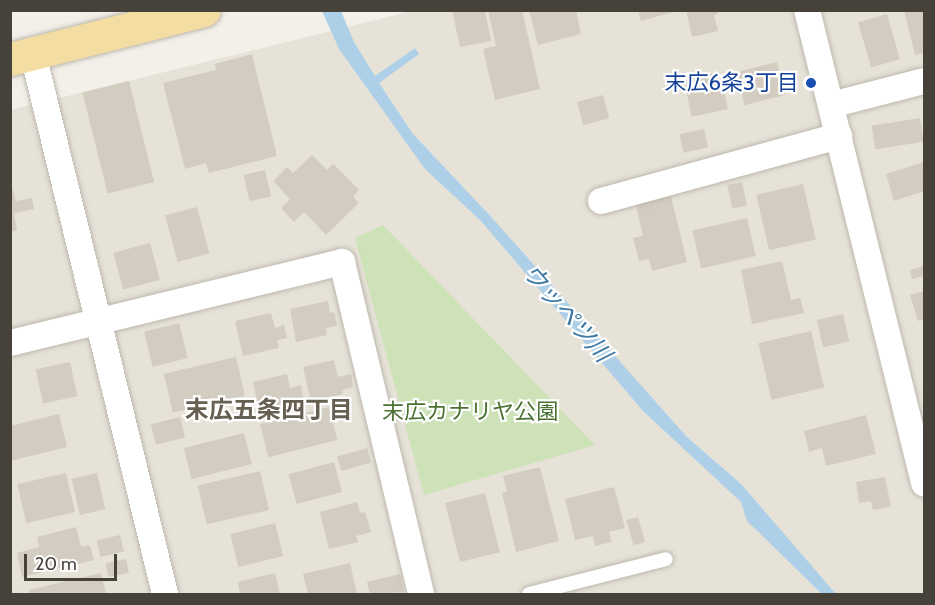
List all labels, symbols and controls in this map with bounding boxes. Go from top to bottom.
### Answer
place label: 末広6条3丁目 [665,70,799,96]
marker: 末広6条3丁目 [804,76,818,90]
water label: ウッペツ川 [517,258,617,368]
district label: 末広五条四丁目 [185,396,353,424]
park label: 末広カナリヤ公園 [382,399,558,425]
scale bar [27,542,120,580]
text: 20 m [35,553,77,575]

